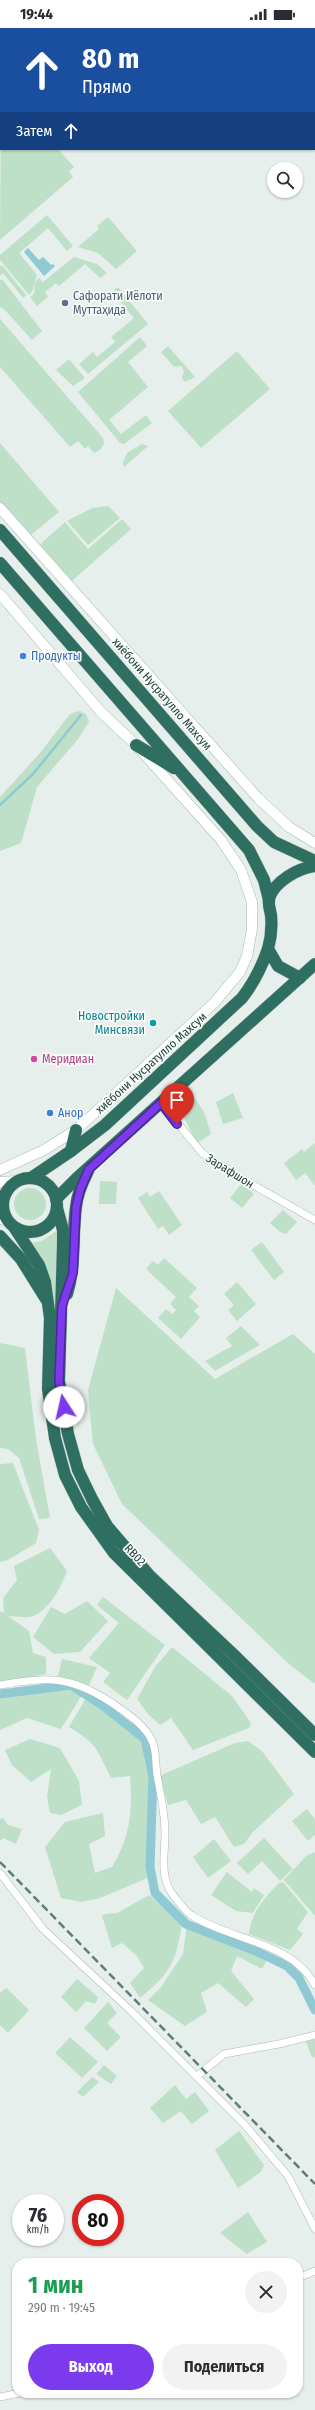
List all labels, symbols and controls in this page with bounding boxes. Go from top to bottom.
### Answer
text: 19:44 [20,5,53,23]
text: 80 m [82,42,139,75]
icon: ahead [16,44,68,96]
text: Прямо [82,76,132,98]
icon: ahead [60,120,82,142]
text: Затем [16,122,52,140]
map controls [267,162,303,198]
button: search [267,162,303,198]
place label: Сафорати Иёлоти Муттаҳида [73,289,163,317]
marker: Сафорати Иёлоти Муттаҳида [60,298,70,308]
street label: хиёбони Нусратулло Махсум [109,635,215,753]
place label: Продукты [31,649,81,663]
marker: Продукты [18,651,28,661]
place label: Новостройки Минсвязи [78,1009,145,1037]
street label: хиёбони Нусратулло Махсум [93,1010,209,1116]
marker: Новостройки Минсвязи [148,1018,158,1028]
place label: Меридиан [42,1052,94,1066]
marker: Меридиан [29,1054,39,1064]
pin [160,1083,194,1124]
icon: arrive [166,1089,188,1111]
place label: Анор [58,1106,83,1120]
marker: Анор [45,1108,55,1118]
street label: Зарафшон [203,1151,257,1191]
position arrow [43,1386,85,1428]
street label: RB02 [122,1541,148,1569]
speed limit sign: 80 [72,2194,124,2246]
text: 76 [29,2203,47,2227]
text: km/h [27,2224,49,2236]
text: 1 мин [28,2271,83,2299]
button: close [245,2271,287,2313]
text: 290 m · 19:45 [28,2300,95,2315]
button: Выход [28,2344,154,2390]
button: Поделиться [162,2344,287,2390]

